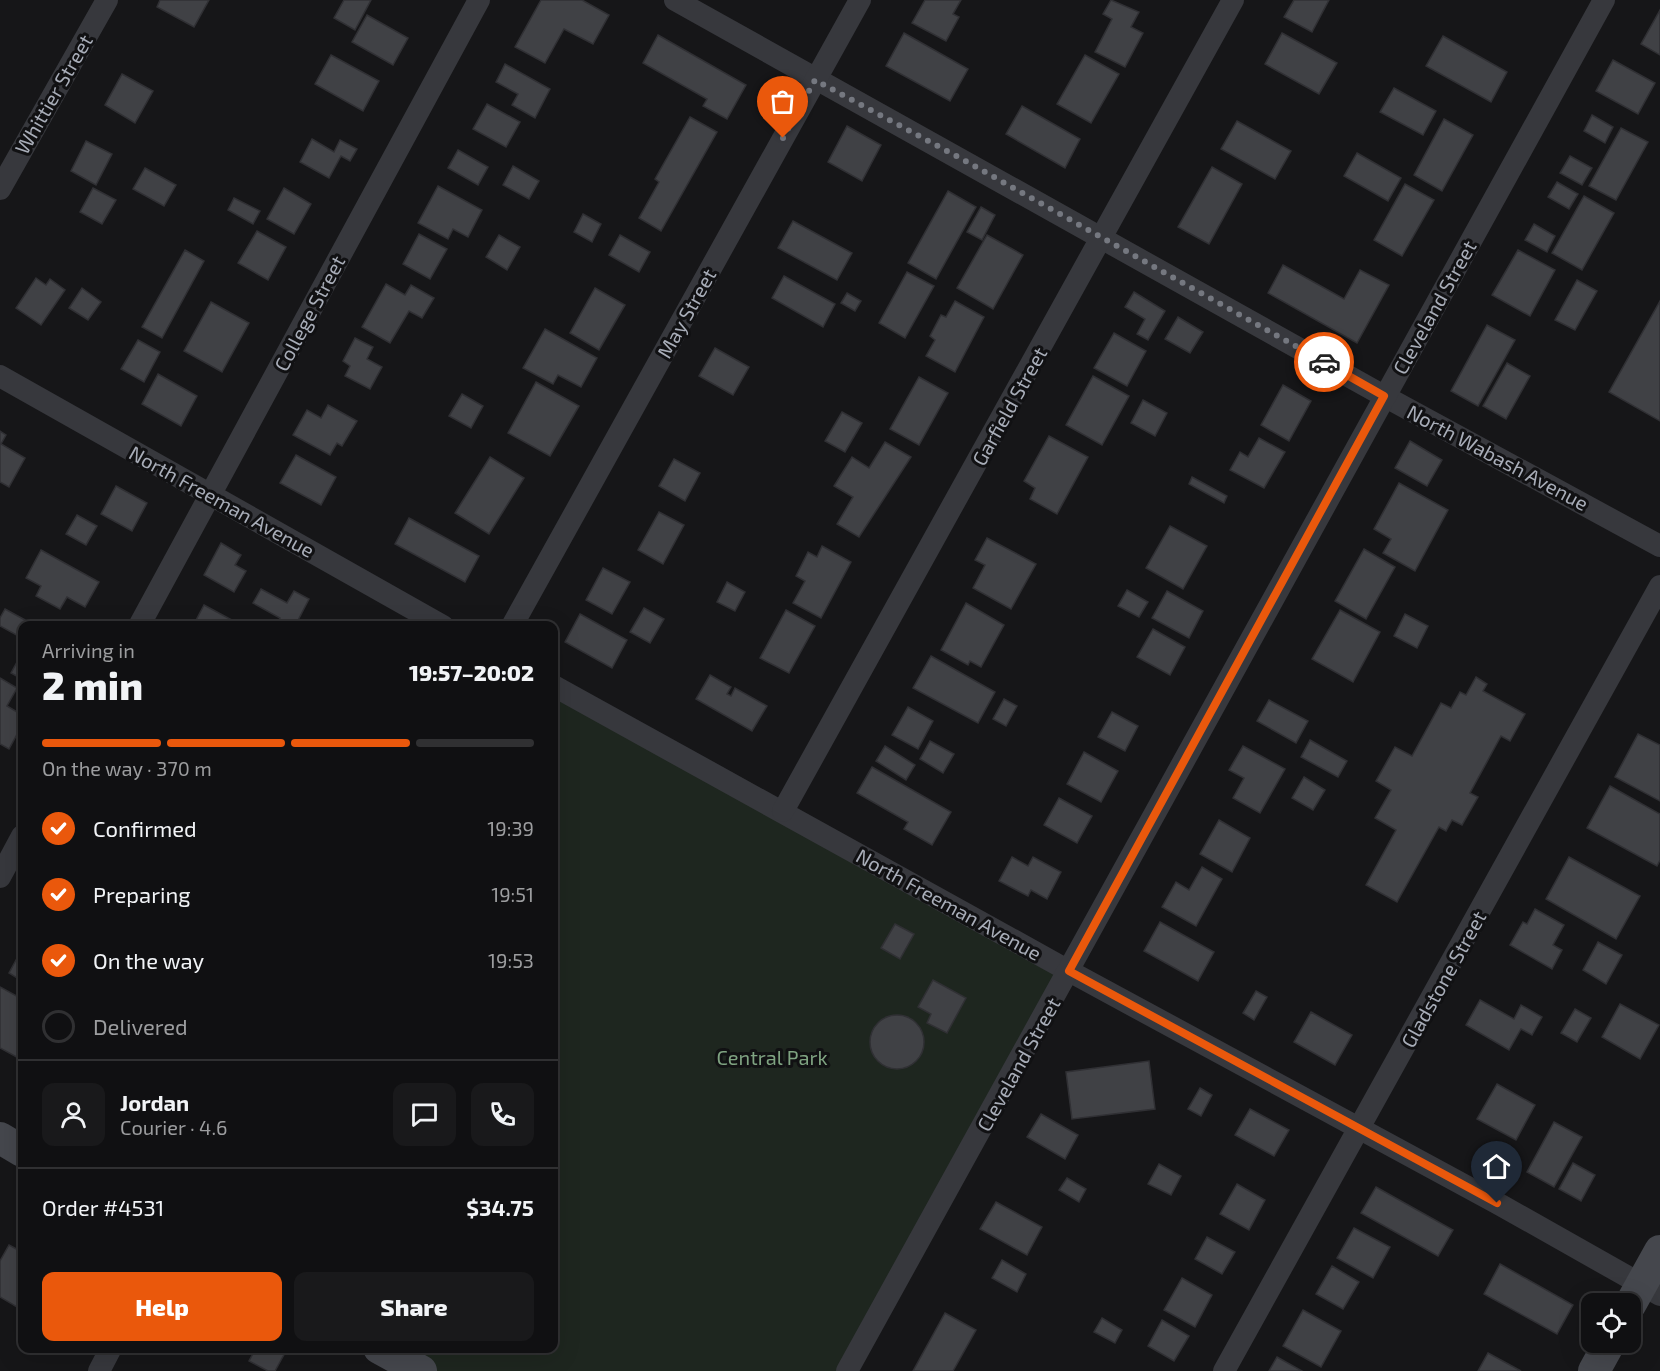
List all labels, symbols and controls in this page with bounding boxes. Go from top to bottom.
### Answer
street label: Whittier Street [9,30,97,158]
pin [757,76,808,138]
icon: bag [766,85,799,118]
street label: Cleveland Street [1387,236,1481,378]
street label: College Street [269,251,350,375]
street label: May Street [652,264,721,362]
courier [1294,332,1354,392]
street label: Garfield Street [967,342,1052,469]
icon: car [1308,346,1341,379]
street label: North Wabash Avenue [1403,399,1593,515]
street label: North Freeman Avenue [125,440,319,562]
text: Arriving in [42,638,135,662]
text: 19:57–20:02 [409,659,534,685]
text: 2 min [42,661,143,708]
text: On the way · 370 m [42,756,212,780]
icon: check [42,812,75,845]
text: Confirmed [93,815,197,841]
text: 19:39 [487,816,534,840]
street label: North Freeman Avenue [852,843,1046,965]
icon: check [42,878,75,911]
text: Preparing [93,881,191,907]
text: 19:51 [491,882,534,906]
street label: Gladstone Street [1396,906,1491,1052]
icon: check [42,944,75,977]
text: On the way [93,947,204,973]
text: 19:53 [488,948,534,972]
street label: Cleveland Street [971,993,1065,1135]
text: Delivered [93,1013,188,1039]
park label: Central Park [716,1045,828,1069]
button: person [42,1083,105,1146]
button: chat [393,1083,456,1146]
button: phone [471,1083,534,1146]
text: Jordan [120,1089,189,1115]
text: Courier · 4.6 [120,1115,227,1139]
pin [1471,1141,1522,1203]
icon: home [1480,1150,1513,1183]
text: Order #4531 [42,1194,164,1220]
text: $34.75 [466,1194,534,1220]
button: Help [42,1272,282,1341]
button: Share [294,1272,534,1341]
map controls [1581,1293,1641,1353]
button: locate [1581,1293,1641,1353]

